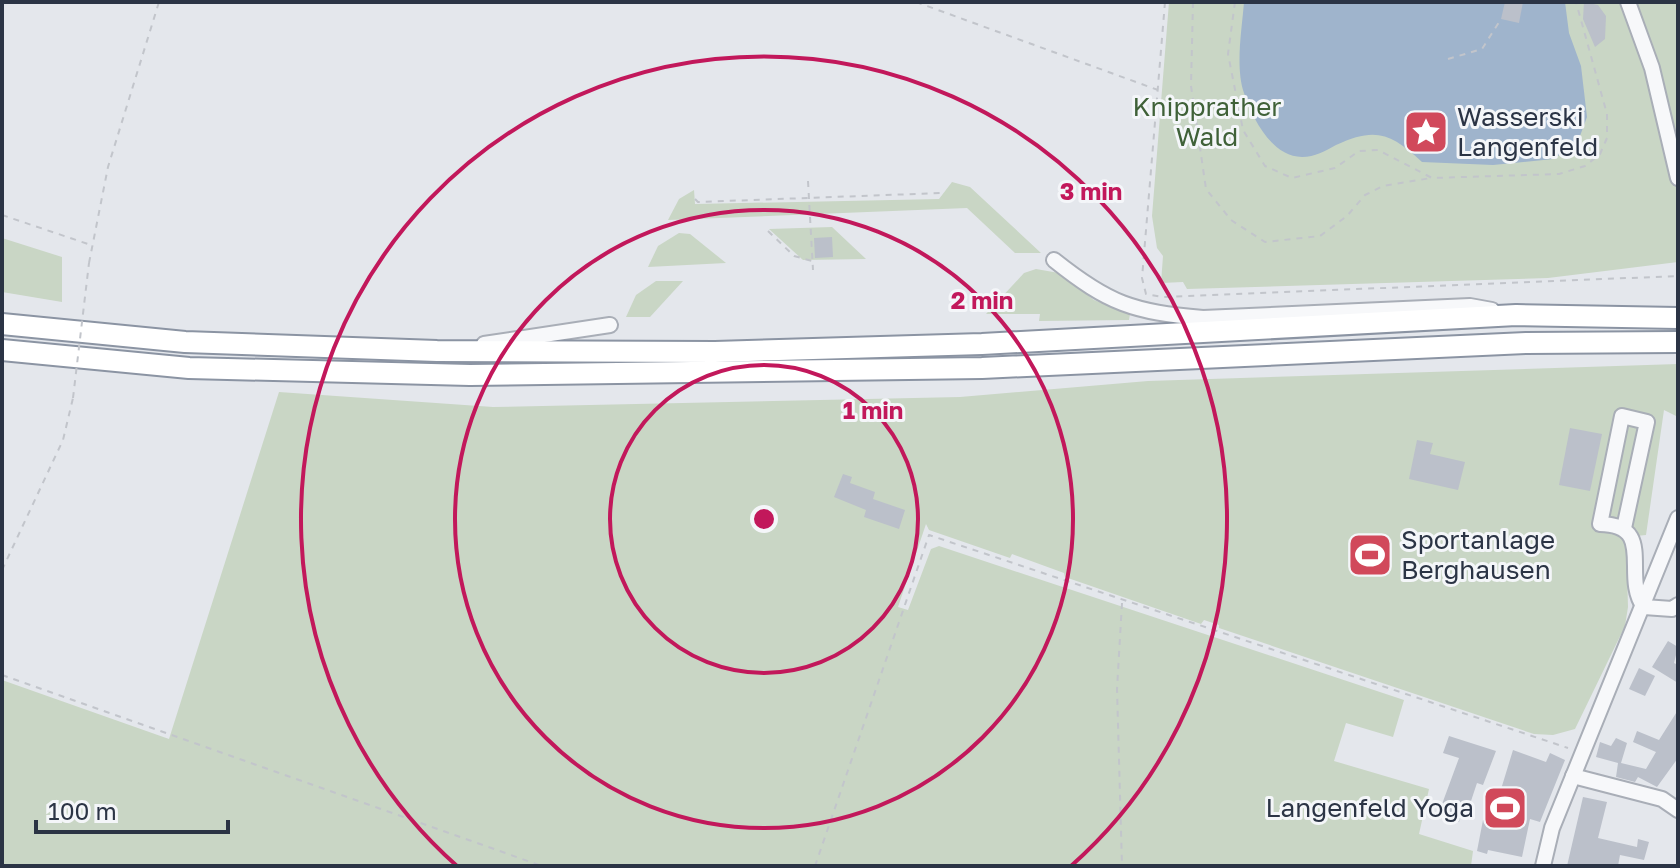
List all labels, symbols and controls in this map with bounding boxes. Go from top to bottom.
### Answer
park label: Knipprather Wald [1133,91,1281,152]
place label: Wasserski Langenfeld [1457,101,1598,162]
place icon: Wasserski Langenfeld [1402,108,1450,156]
text: 3 min [1060,176,1122,205]
text: 2 min [951,285,1013,314]
text: 1 min [843,395,903,424]
centre of rings [750,505,778,533]
place label: Sportanlage Berghausen [1401,524,1555,585]
sports icon: Sportanlage Berghausen [1346,531,1394,579]
scale bar [36,784,228,834]
sports icon: Langenfeld Yoga [1481,784,1529,832]
place label: Langenfeld Yoga [1265,792,1474,823]
text: 100 m [48,796,117,825]

